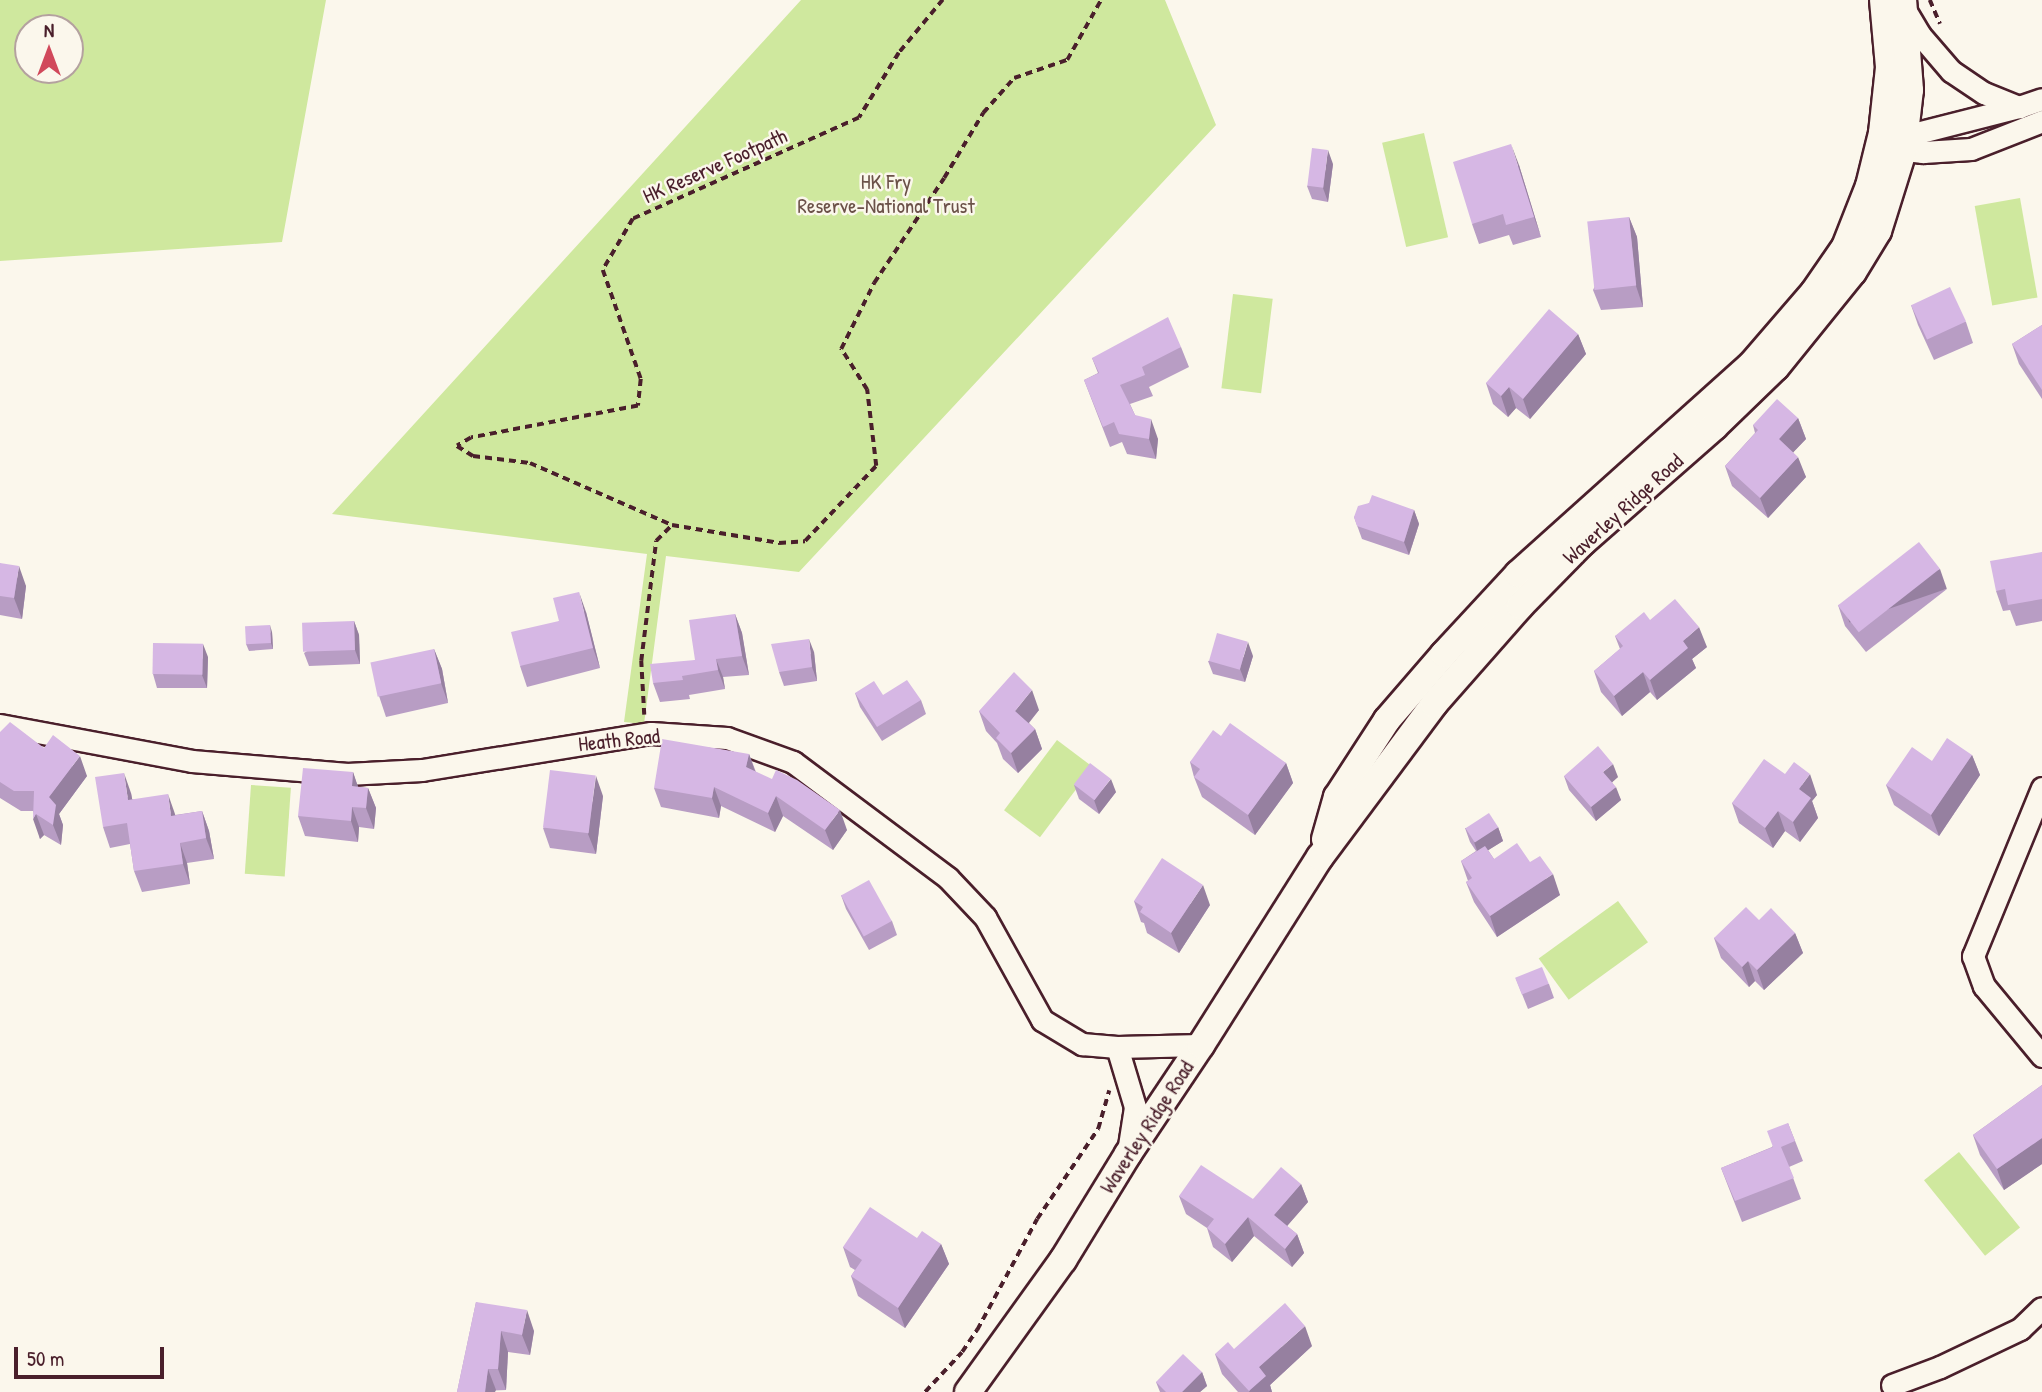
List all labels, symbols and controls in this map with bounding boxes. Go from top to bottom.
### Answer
north arrow [14,14,84,84]
text: N [44,17,54,43]
street label: HK Reserve Footpath [639,123,791,209]
park label: HK Fry Reserve-National Trust [797,169,975,219]
street label: Waverley Ridge Road [1558,448,1688,570]
street label: Heath Road [577,723,661,757]
street label: Waverley Ridge Road [1095,1056,1199,1198]
scale bar [18,1332,168,1376]
text: 50 m [27,1344,64,1373]

